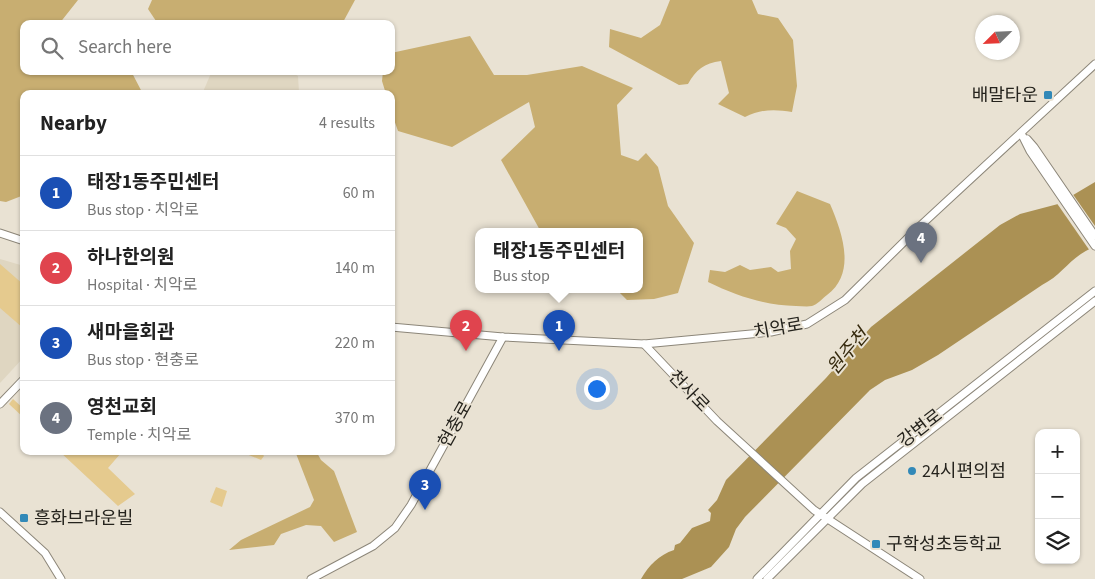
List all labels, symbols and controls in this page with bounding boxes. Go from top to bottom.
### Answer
north arrow [975,15,1020,60]
search box [20,20,395,75]
icon: search [38,34,66,62]
text: Search here [78,34,172,61]
place label: 배말타운 [972,83,1038,108]
marker: 배말타운 [1042,89,1054,101]
text: Nearby [40,108,107,138]
text: 4 results [319,112,375,134]
text: 태장1동주민센터 [87,169,219,196]
text: 1 [52,182,60,204]
text: 60 m [343,182,375,204]
text: Bus stop · 치악로 [87,199,199,221]
pin: 4 [905,222,937,263]
popup [475,228,643,293]
text: 태장1동주민센터 [493,238,625,265]
text: 하나한의원 [87,244,174,271]
text: 2 [52,257,60,279]
text: 140 m [335,257,375,279]
text: Bus stop [493,265,550,287]
text: Hospital · 치악로 [87,274,197,296]
pin: 2 [450,310,482,351]
pin: 1 [543,310,575,351]
street label: 치악로 [751,312,805,345]
text: 새마을회관 [87,319,174,346]
water label: 원주천 [821,322,876,381]
text: 3 [52,332,60,354]
text: 220 m [335,332,375,354]
text: Bus stop · 현충로 [87,349,199,371]
street label: 천사로 [662,365,715,418]
your location [584,376,610,402]
text: 영천교회 [87,394,157,421]
street label: 현충로 [432,396,478,452]
street label: 강변로 [893,403,948,454]
text: 4 [52,407,60,429]
text: 370 m [335,407,375,429]
text: Temple · 치악로 [87,424,191,446]
map controls [1035,429,1080,564]
button: + [1035,429,1080,474]
place label: 24시편의점 [922,459,1006,484]
marker: 24시편의점 [906,465,918,477]
pin: 3 [409,469,441,510]
button: − [1035,474,1080,519]
place label: 흥화브라운빌 [34,506,133,531]
marker: 흥화브라운빌 [18,512,30,524]
button: layers [1035,519,1080,564]
place label: 구학성초등학교 [886,532,1002,557]
marker: 구학성초등학교 [870,538,882,550]

